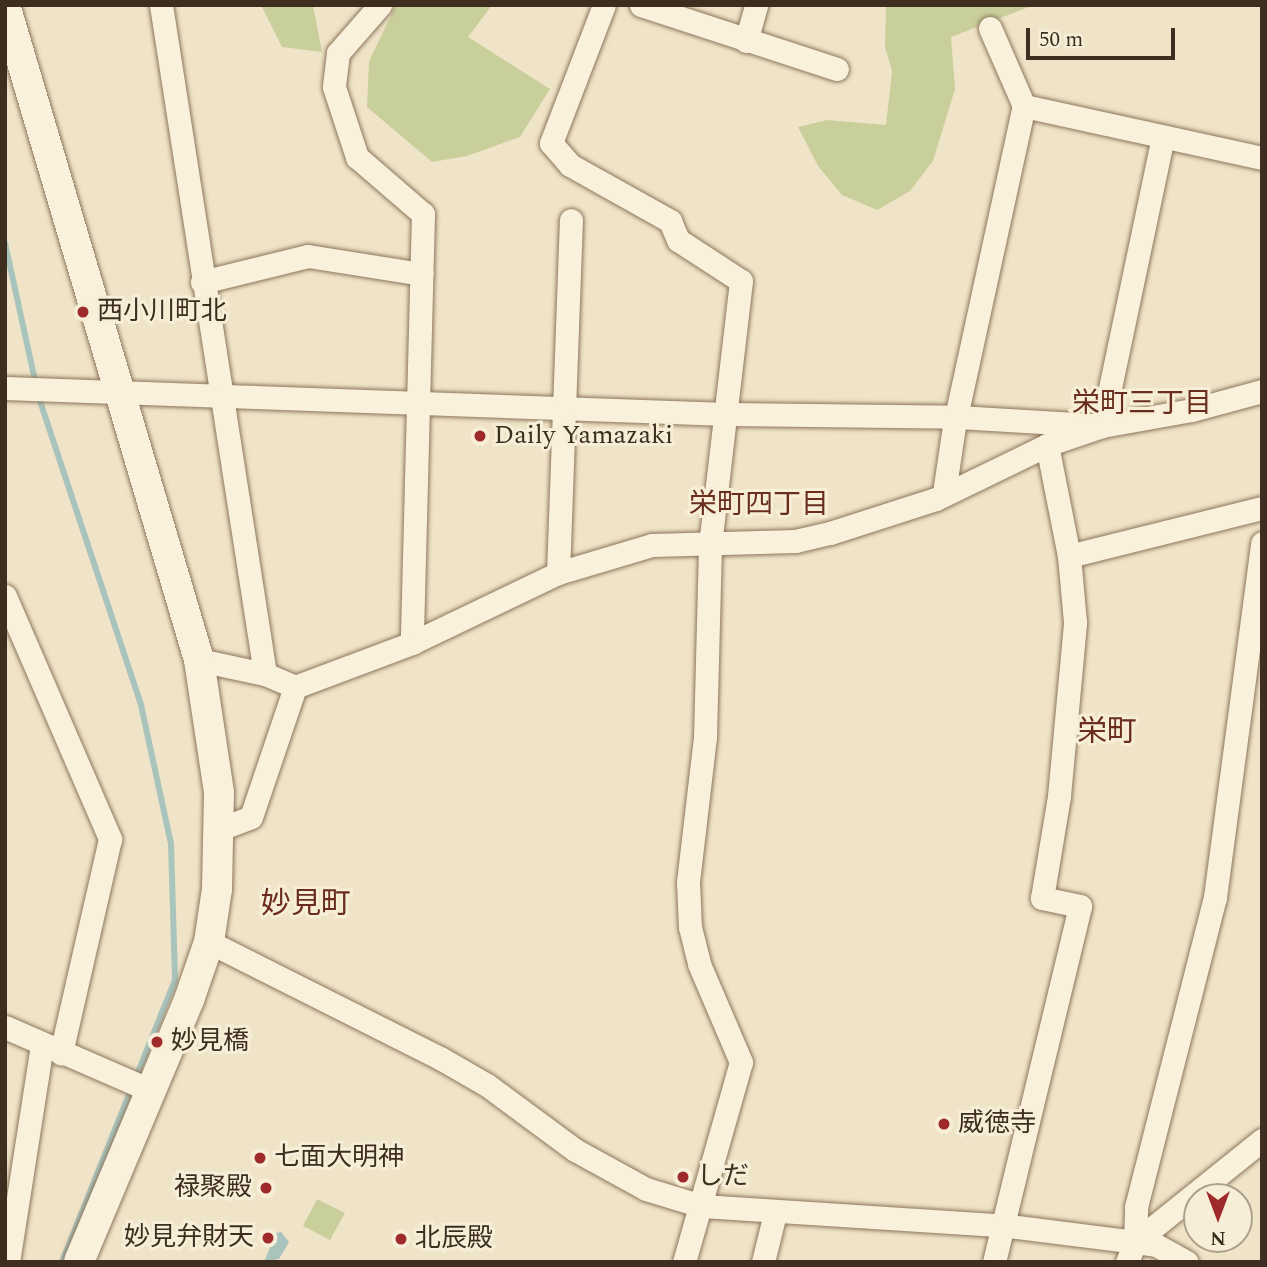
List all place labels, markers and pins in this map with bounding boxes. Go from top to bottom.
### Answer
place label: 西小川町北 [97,296,227,328]
marker: 西小川町北 [75,304,91,320]
place label: Daily Yamazaki [494,420,673,452]
marker: Daily Yamazaki [472,428,488,444]
place label: 妙見橋 [171,1026,249,1058]
marker: 妙見橋 [149,1034,165,1050]
place label: 威徳寺 [958,1108,1036,1140]
marker: 威徳寺 [936,1116,952,1132]
place label: 七面大明神 [274,1142,404,1174]
marker: 七面大明神 [252,1150,268,1166]
place label: しだ [697,1161,749,1193]
marker: しだ [675,1169,691,1185]
place label: 禄聚殿 [174,1172,252,1204]
marker: 禄聚殿 [258,1180,274,1196]
place label: 妙見弁財天 [124,1222,254,1254]
place label: 北辰殿 [415,1223,493,1255]
marker: 妙見弁財天 [260,1230,276,1246]
marker: 北辰殿 [393,1231,409,1247]

